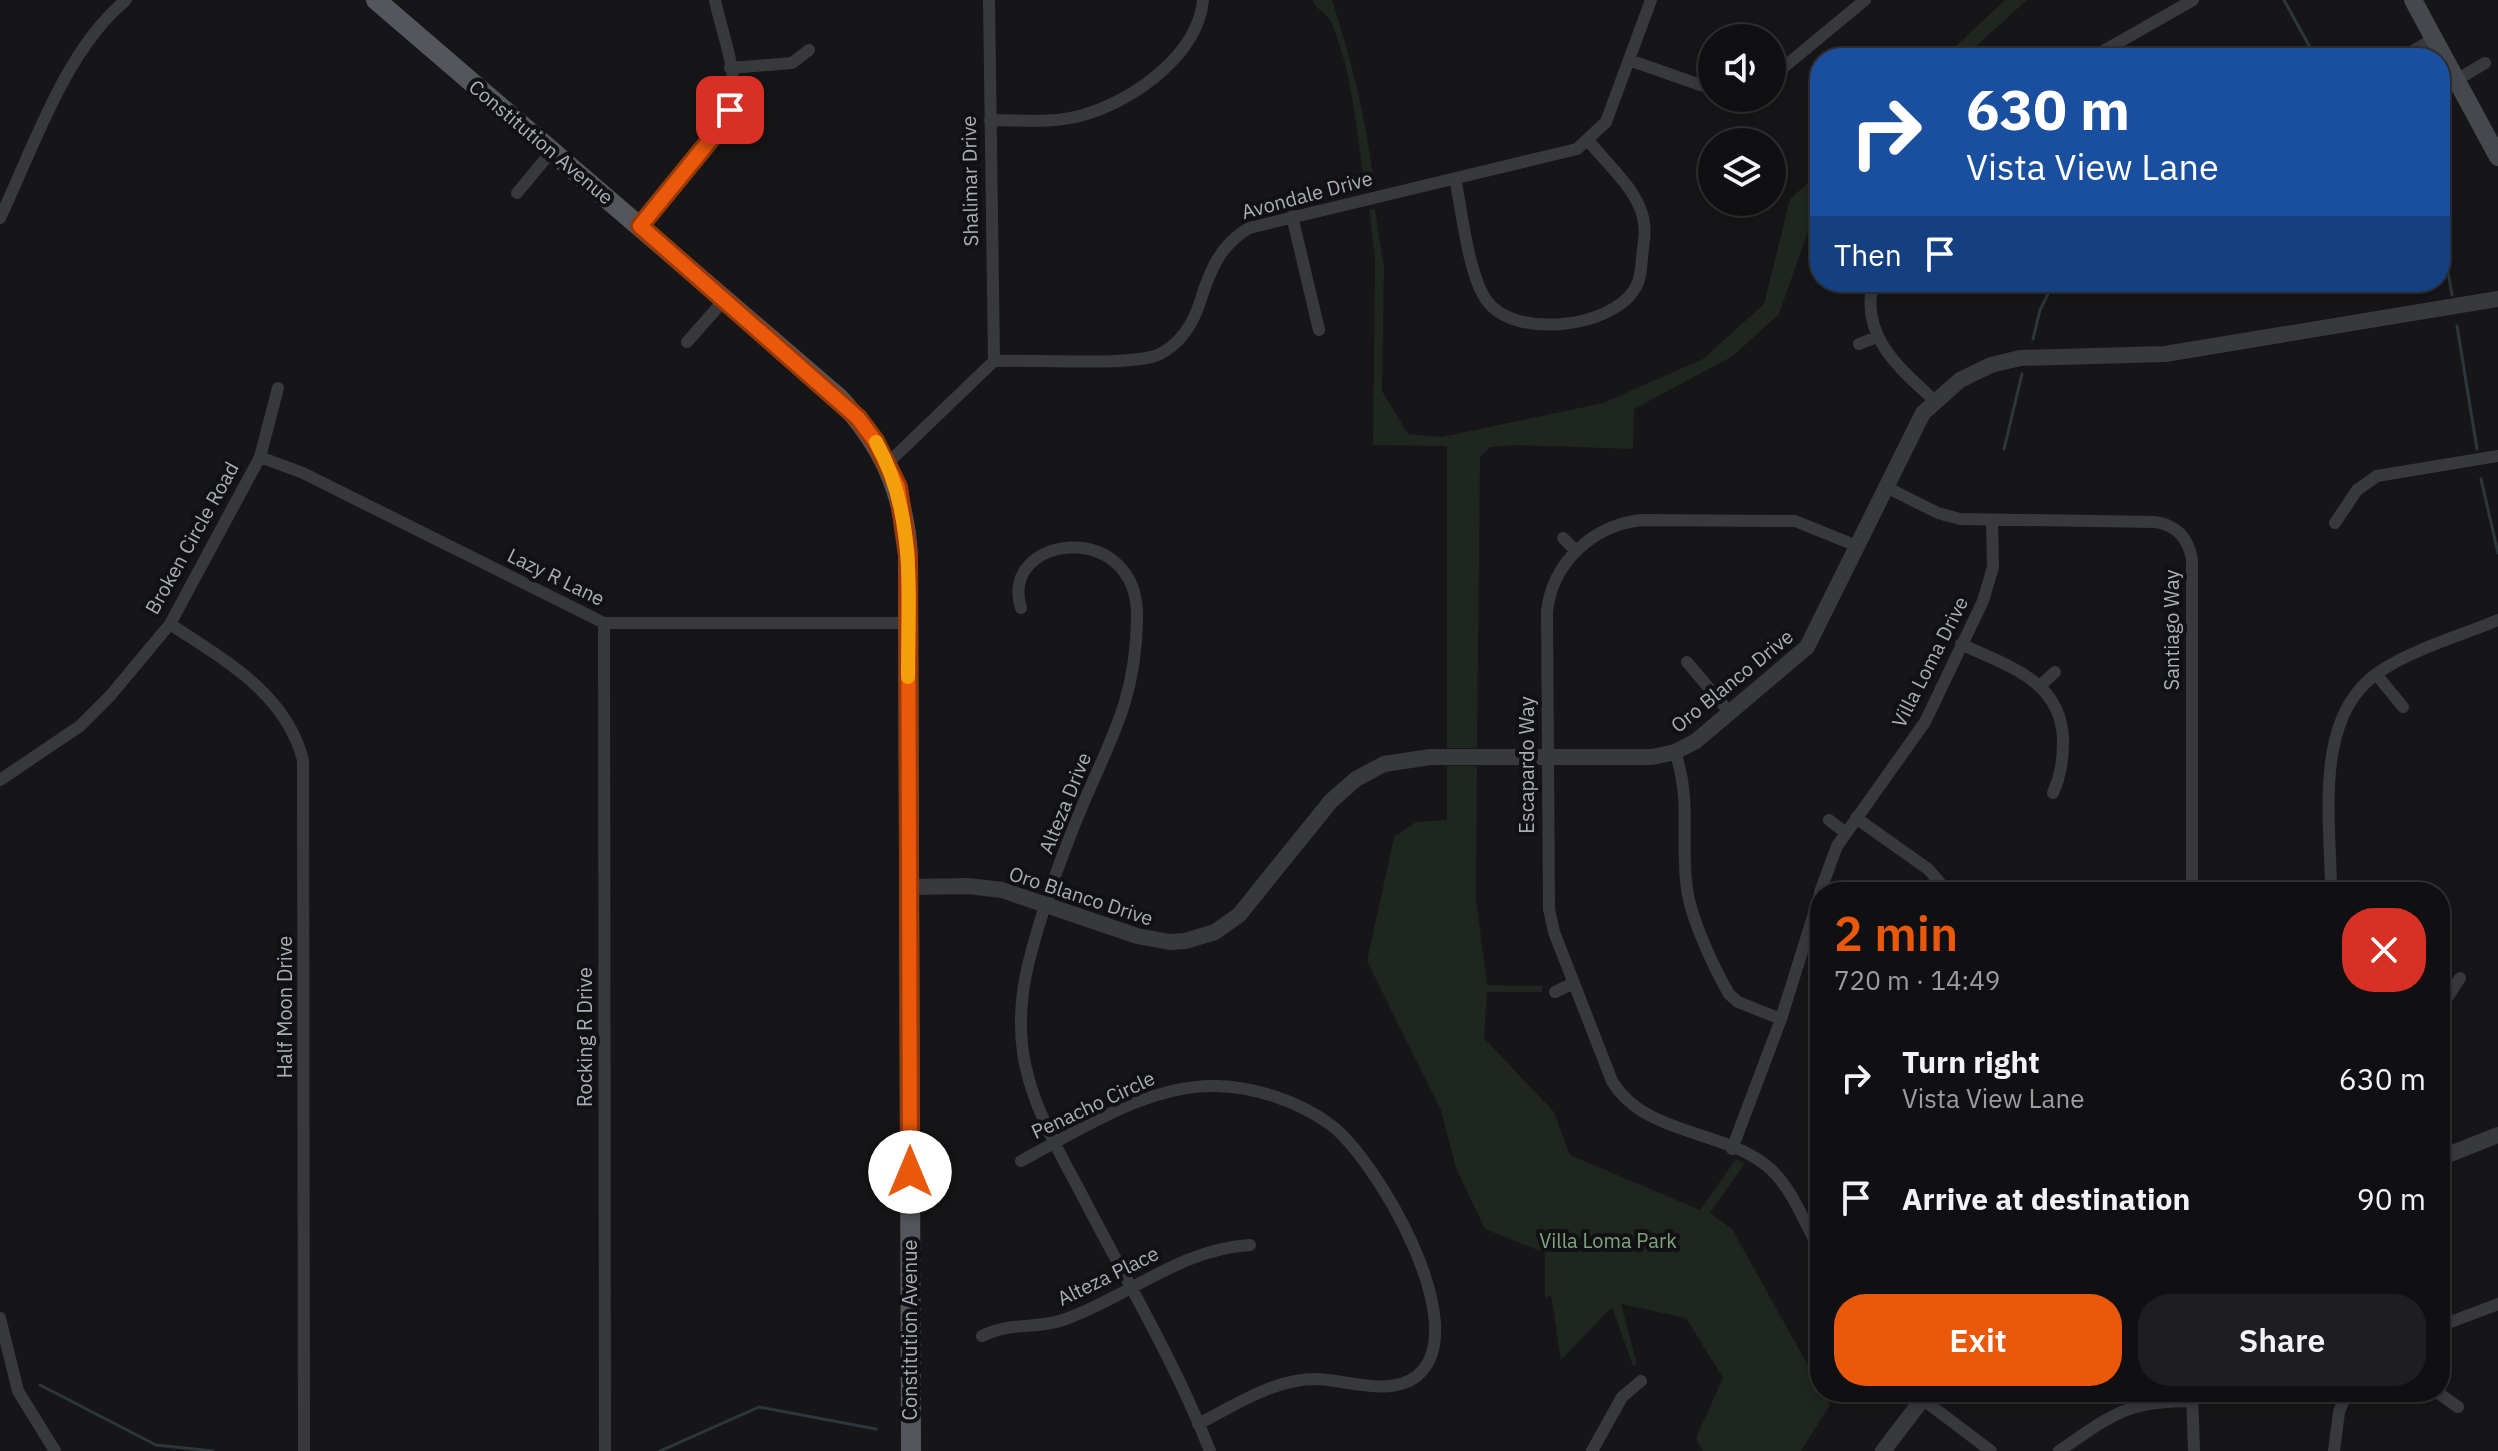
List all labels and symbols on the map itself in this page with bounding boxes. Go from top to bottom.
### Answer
street label: Constitution Avenue [463,73,619,210]
pin [696,76,764,144]
street label: Shalimar Drive [955,115,984,247]
street label: Avondale Drive [1238,164,1375,225]
street label: Broken Circle Road [138,457,245,619]
street label: Lazy R Lane [503,541,609,612]
street label: Santiago Way [2158,570,2185,690]
street label: Villa Loma Drive [1885,592,1974,732]
street label: Oro Blanco Drive [1665,623,1799,738]
street label: Escapardo Way [1513,696,1540,834]
street label: Alteza Drive [1032,748,1097,858]
street label: Oro Blanco Drive [1006,859,1157,932]
street label: Half Moon Drive [271,936,298,1078]
street label: Rocking R Drive [571,967,598,1107]
street label: Penacho Circle [1027,1064,1159,1145]
position arrow [868,1130,952,1214]
park label: Villa Loma Park [1539,1227,1677,1254]
street label: Constitution Avenue [896,1239,923,1421]
street label: Alteza Place [1053,1239,1163,1312]

